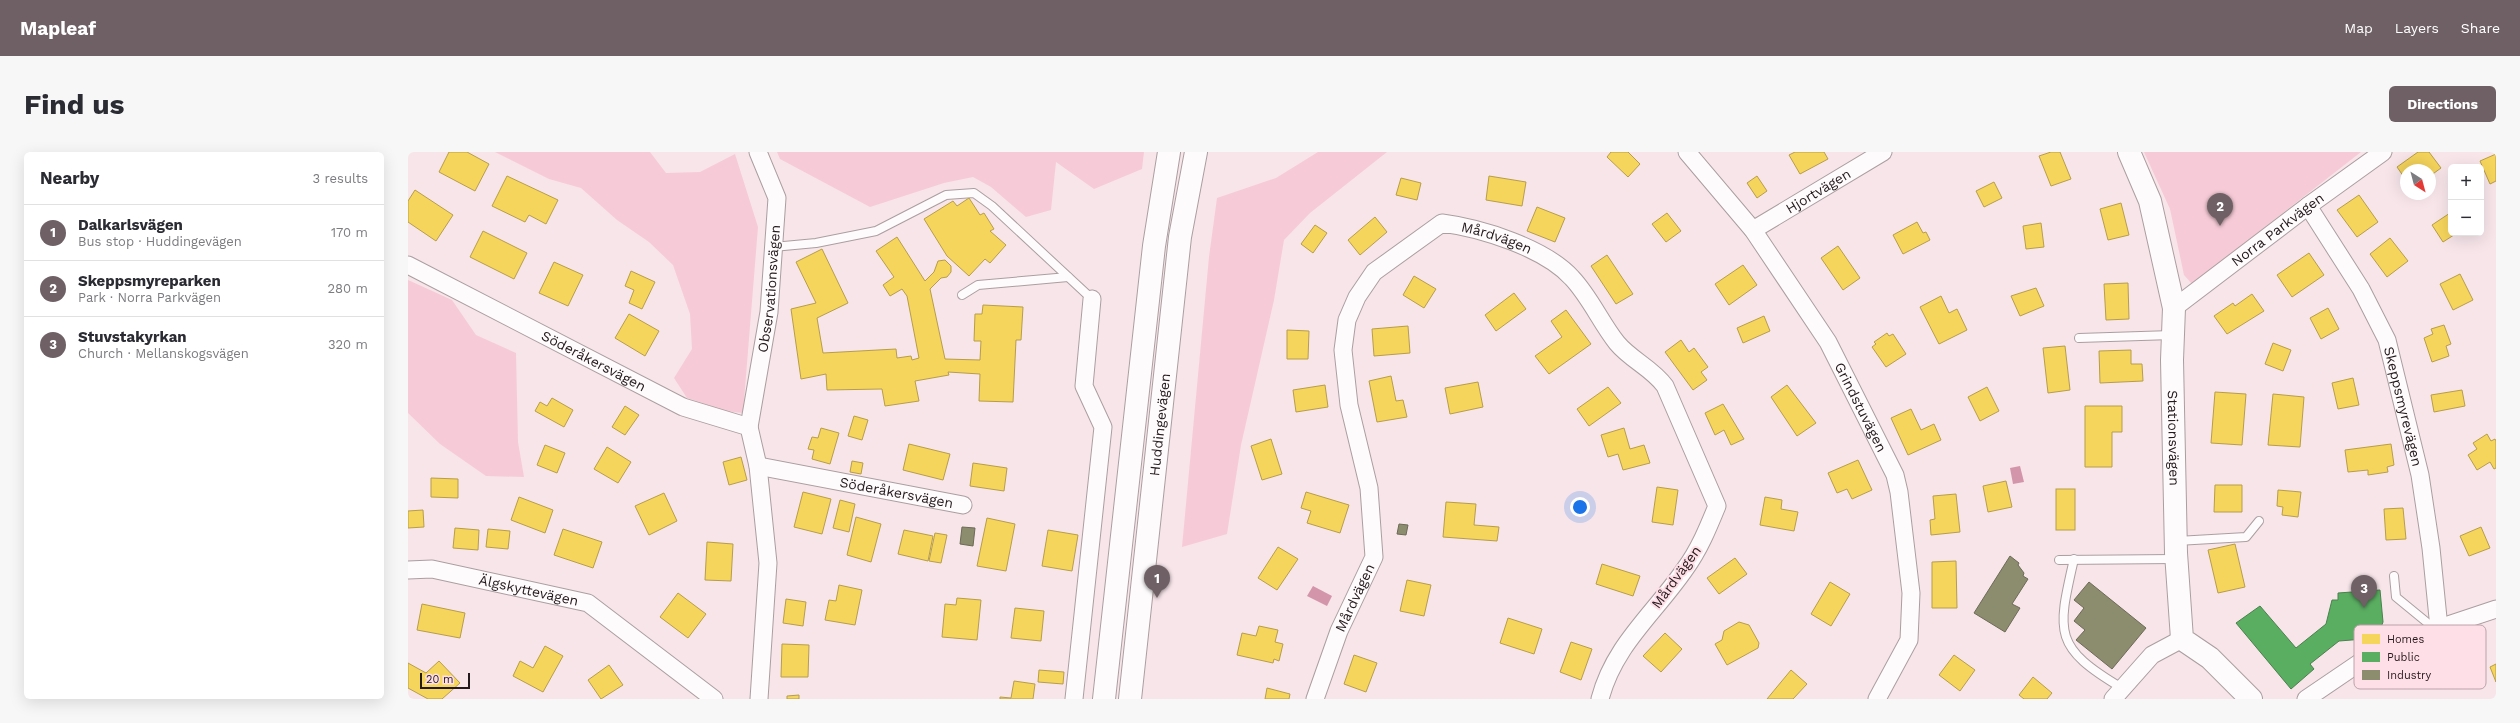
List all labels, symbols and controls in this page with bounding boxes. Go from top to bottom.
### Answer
text: Mapleaf [20,17,96,40]
text: Map [2344,20,2373,36]
text: Layers [2395,20,2439,36]
text: Share [2461,20,2500,36]
button: Directions [2389,86,2496,122]
text: Find us [24,88,124,121]
north arrow [2400,164,2436,200]
map controls [2448,164,2484,236]
button: + [2448,164,2484,200]
street label: Hjortvägen [1783,165,1854,216]
text: Nearby [40,168,99,188]
text: 3 results [313,171,368,186]
street label: Norra Parkvägen [2228,189,2327,269]
pin: 2 [2207,193,2233,226]
button: − [2448,200,2484,236]
text: Dalkarlsvägen [78,216,183,234]
street label: Mårdvägen [1460,219,1535,257]
street label: Observationsvägen [754,224,783,354]
text: 1 [50,225,56,240]
text: 170 m [331,225,368,240]
text: Bus stop · Huddingevägen [78,234,242,249]
text: Skeppsmyreparken [78,272,221,290]
text: 2 [49,281,57,296]
text: 280 m [328,281,368,296]
text: Park · Norra Parkvägen [78,290,221,305]
street label: Söderåkersvägen [539,327,649,394]
text: Stuvstakyrkan [78,328,187,346]
text: 3 [49,337,57,352]
text: 320 m [328,337,368,352]
street label: Skeppsmyrevägen [2381,345,2426,468]
text: Church · Mellanskogsvägen [78,346,249,361]
street label: Grindstuvägen [1832,360,1890,455]
street label: Huddingevägen [1146,372,1173,477]
street label: Stationsvägen [2165,390,2183,486]
street label: Söderåkersvägen [838,474,955,511]
your location [1570,497,1590,517]
street label: Mårdvägen [1648,543,1704,611]
street label: Mårdvägen [1332,561,1378,634]
pin: 1 [1144,565,1170,598]
street label: Älgskyttevägen [477,571,580,609]
pin: 3 [2351,575,2377,608]
legend [2354,625,2486,689]
text: Homes [2387,633,2424,646]
text: Public [2387,651,2420,664]
text: Industry [2387,669,2432,682]
scale bar [420,671,470,690]
text: 20 m [426,673,454,686]

